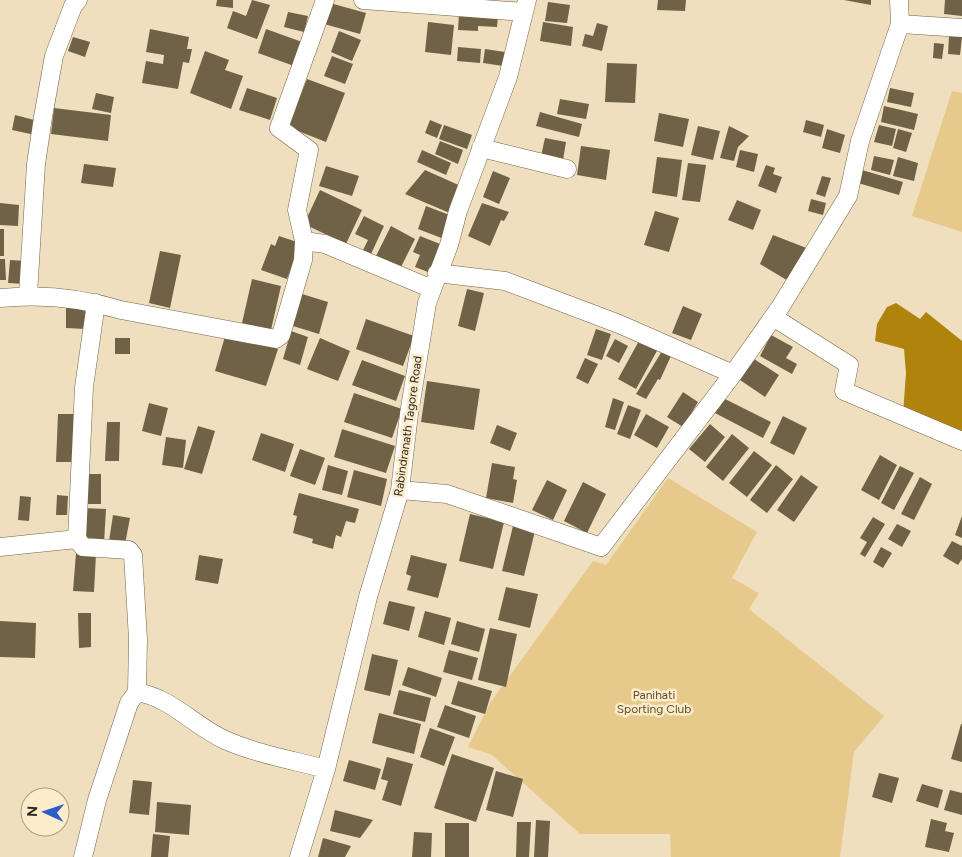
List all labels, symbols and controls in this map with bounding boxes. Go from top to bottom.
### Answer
street label: Rabindranath Tagore Road [391,355,425,497]
park label: Panihati Sporting Club [617,688,691,716]
north arrow [20,787,70,837]
text: N [24,805,41,817]

